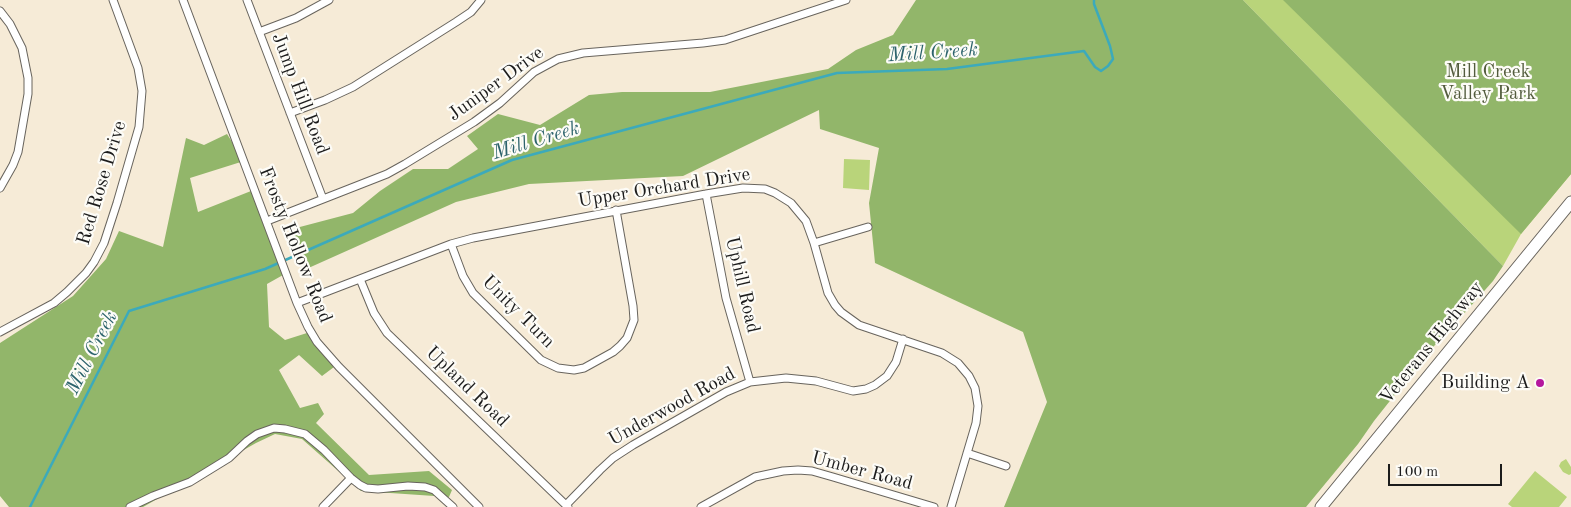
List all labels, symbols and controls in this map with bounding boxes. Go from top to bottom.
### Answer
street label: Jump Hill Road [266,30,334,158]
water label: Mill Creek [887,38,979,68]
street label: Juniper Drive [444,42,548,126]
park label: Mill Creek Valley Park [1440,61,1536,105]
water label: Mill Creek [489,116,583,166]
street label: Red Rose Drive [72,118,132,248]
street label: Upper Orchard Drive [576,163,752,213]
street label: Frosty Hollow Road [253,164,337,326]
street label: Uphill Road [720,235,764,335]
street label: Unity Turn [477,271,559,353]
street label: Veterans Highway [1375,277,1489,409]
water label: Mill Creek [61,307,123,399]
street label: Upland Road [421,342,513,432]
street label: Underwood Road [604,363,740,451]
place label: Building A [1441,372,1530,394]
marker: Building A [1534,377,1546,389]
street label: Umber Road [809,447,915,495]
scale bar [1391,454,1505,486]
text: 100 m [1396,465,1438,480]

